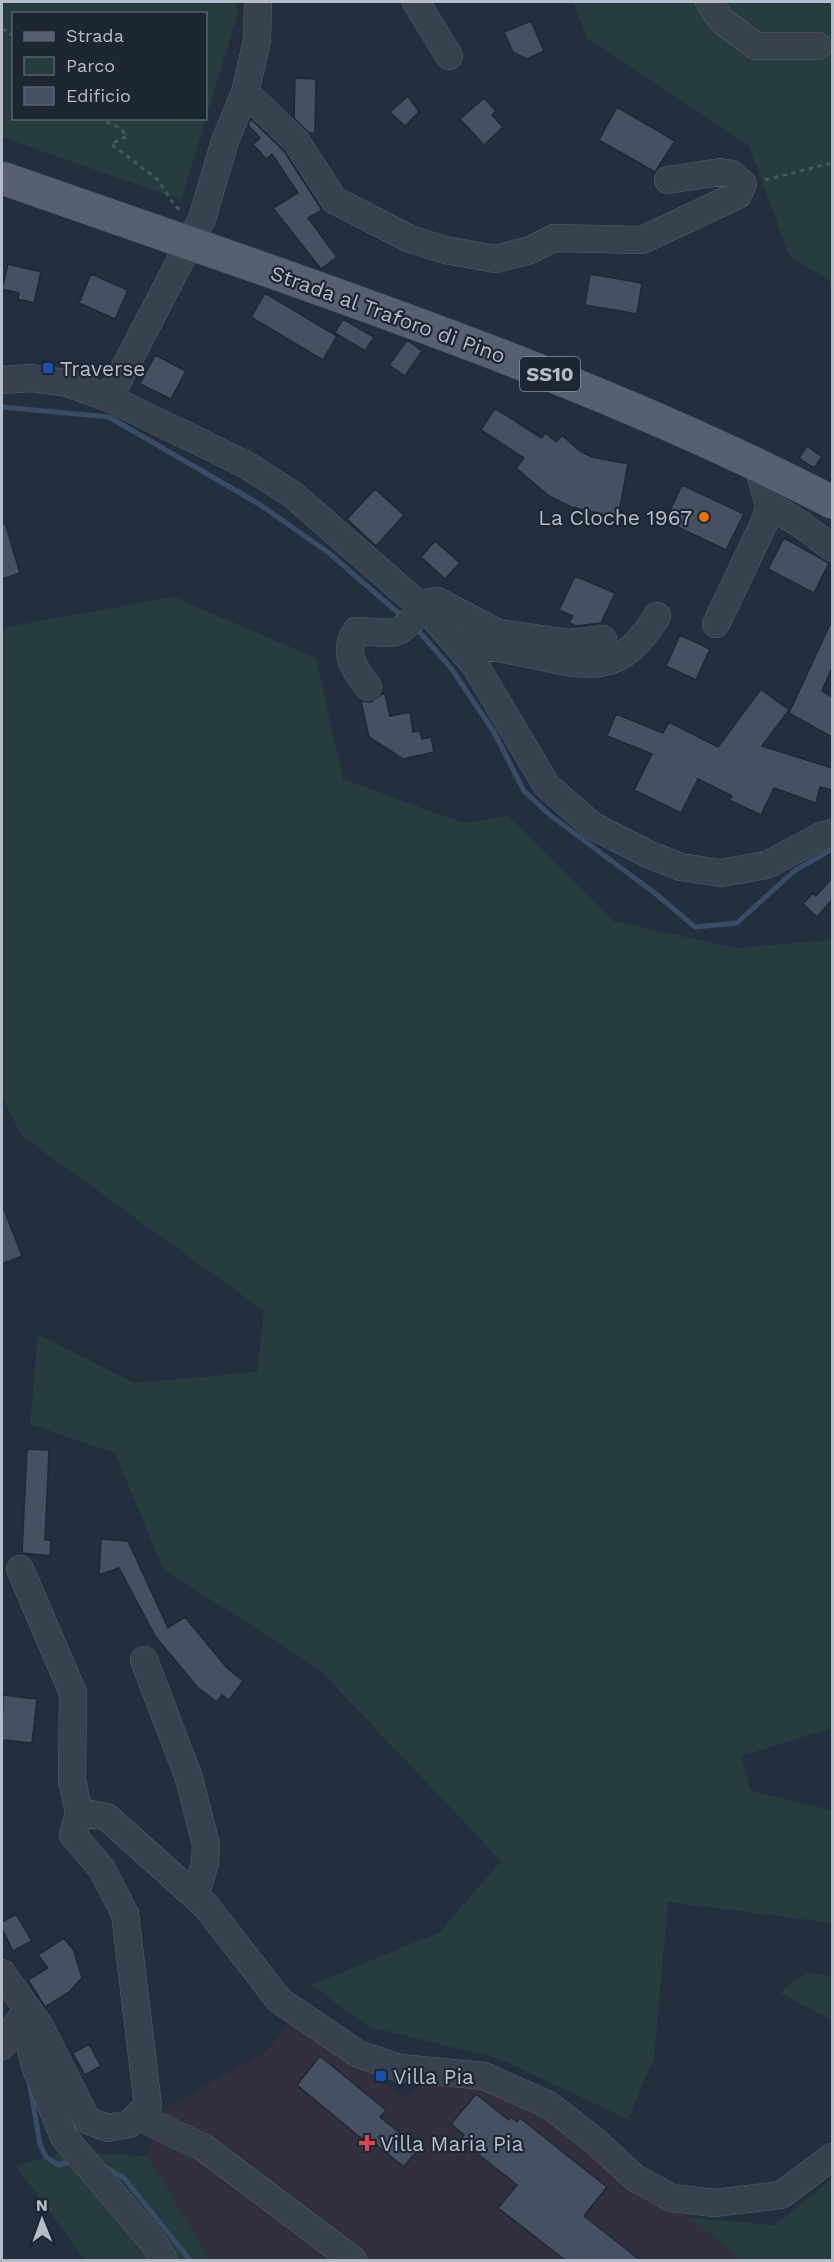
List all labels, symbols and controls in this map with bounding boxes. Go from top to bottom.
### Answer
legend [12,12,207,120]
text: Strada [66,25,124,46]
text: Parco [66,55,115,76]
text: Edificio [66,85,131,106]
street label: Strada al Traforo di Pino [267,260,509,368]
place label: Traverse [60,356,145,381]
road number: SS10 [520,357,580,391]
marker: Traverse [41,361,55,375]
place label: La Cloche 1967 [538,505,692,530]
marker: La Cloche 1967 [697,510,711,524]
place label: Villa Pia [393,2064,474,2089]
marker: Villa Pia [374,2069,388,2083]
place label: Villa Maria Pia [380,2131,523,2156]
marker: Villa Maria Pia [358,2134,376,2152]
north arrow [12,2190,72,2250]
text: N [36,2196,48,2215]

